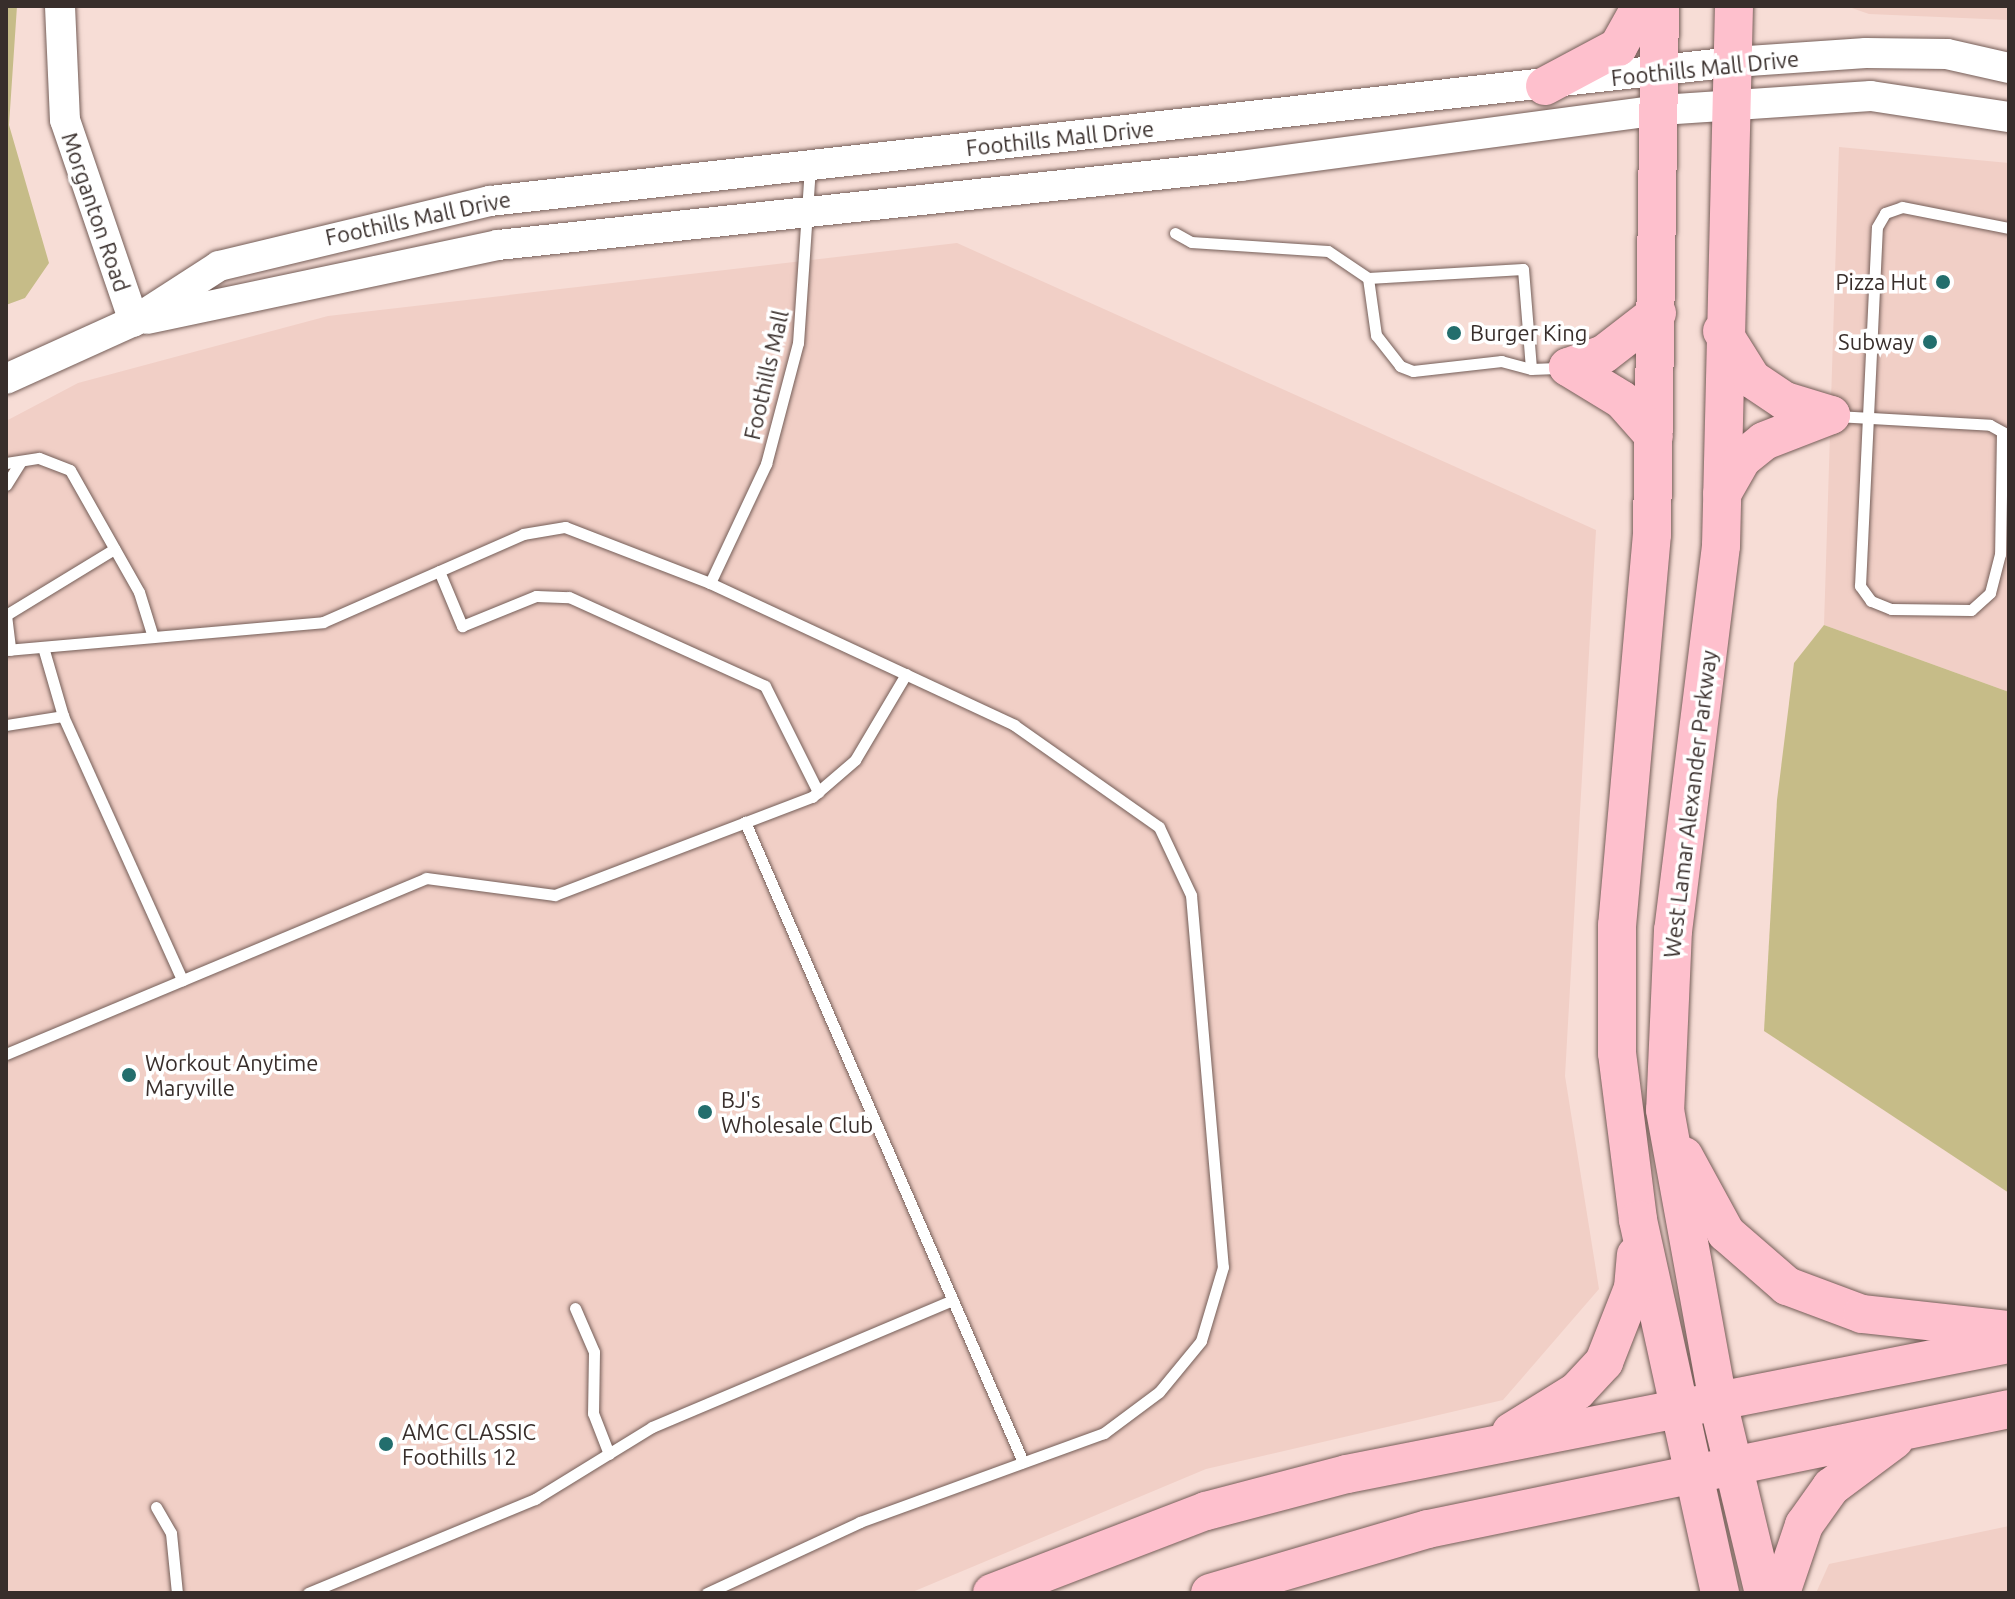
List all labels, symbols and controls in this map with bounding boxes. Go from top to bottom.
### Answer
street label: Foothills Mall Drive [1610,45,1800,91]
street label: Foothills Mall Drive [965,115,1155,161]
street label: Morganton Road [56,129,136,295]
street label: Foothills Mall Drive [323,185,513,251]
place label: Pizza Hut [1835,269,1927,295]
marker: Pizza Hut [1934,273,1952,291]
street label: Foothills Mall [738,308,794,442]
place label: Burger King [1470,320,1587,346]
marker: Burger King [1445,324,1463,342]
place label: Subway [1838,329,1914,355]
marker: Subway [1921,333,1939,351]
street label: West Lamar Alexander Parkway [1658,649,1722,959]
place label: Workout Anytime Maryville [145,1049,318,1100]
marker: Workout Anytime Maryville [120,1066,138,1084]
place label: BJ's Wholesale Club [721,1086,873,1138]
marker: BJ's Wholesale Club [696,1103,714,1121]
place label: AMC CLASSIC Foothills 12 [402,1418,536,1470]
marker: AMC CLASSIC Foothills 12 [377,1435,395,1453]

